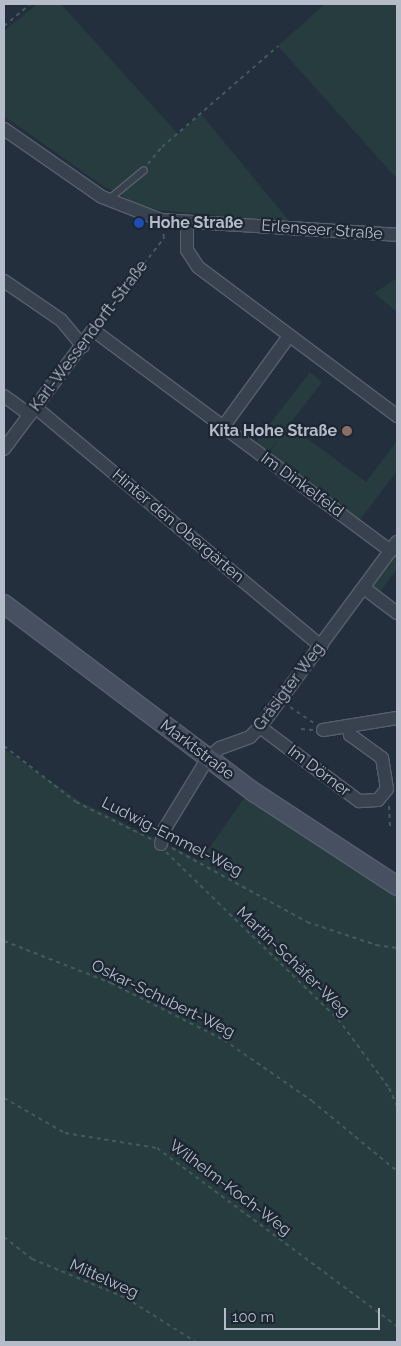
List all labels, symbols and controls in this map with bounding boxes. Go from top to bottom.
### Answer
place label: Hohe Straße [149,213,243,233]
street label: Erlenseer Straße [260,216,384,244]
marker: Hohe Straße [133,217,145,229]
street label: Karl-Wessendorft-Straße [26,257,152,415]
place label: Kita Hohe Straße [209,421,337,441]
marker: Kita Hohe Straße [341,425,353,437]
street label: Im Dinkelfeld [257,449,347,521]
street label: Hinter den Obergärten [108,465,248,587]
street label: Gräsigter Weg [249,639,329,735]
street label: Marktstraße [156,716,238,784]
street label: Im Dörner [284,741,354,801]
street label: Ludwig-Emmel-Weg [98,793,246,881]
street label: Martin-Schäfer-Weg [232,903,354,1021]
street label: Oskar-Schubert-Weg [88,956,238,1042]
street label: Wilhelm-Koch-Weg [165,1136,295,1240]
street label: Mittelweg [66,1255,142,1303]
scale bar [226,1298,382,1330]
text: 100 m [232,1308,274,1326]

